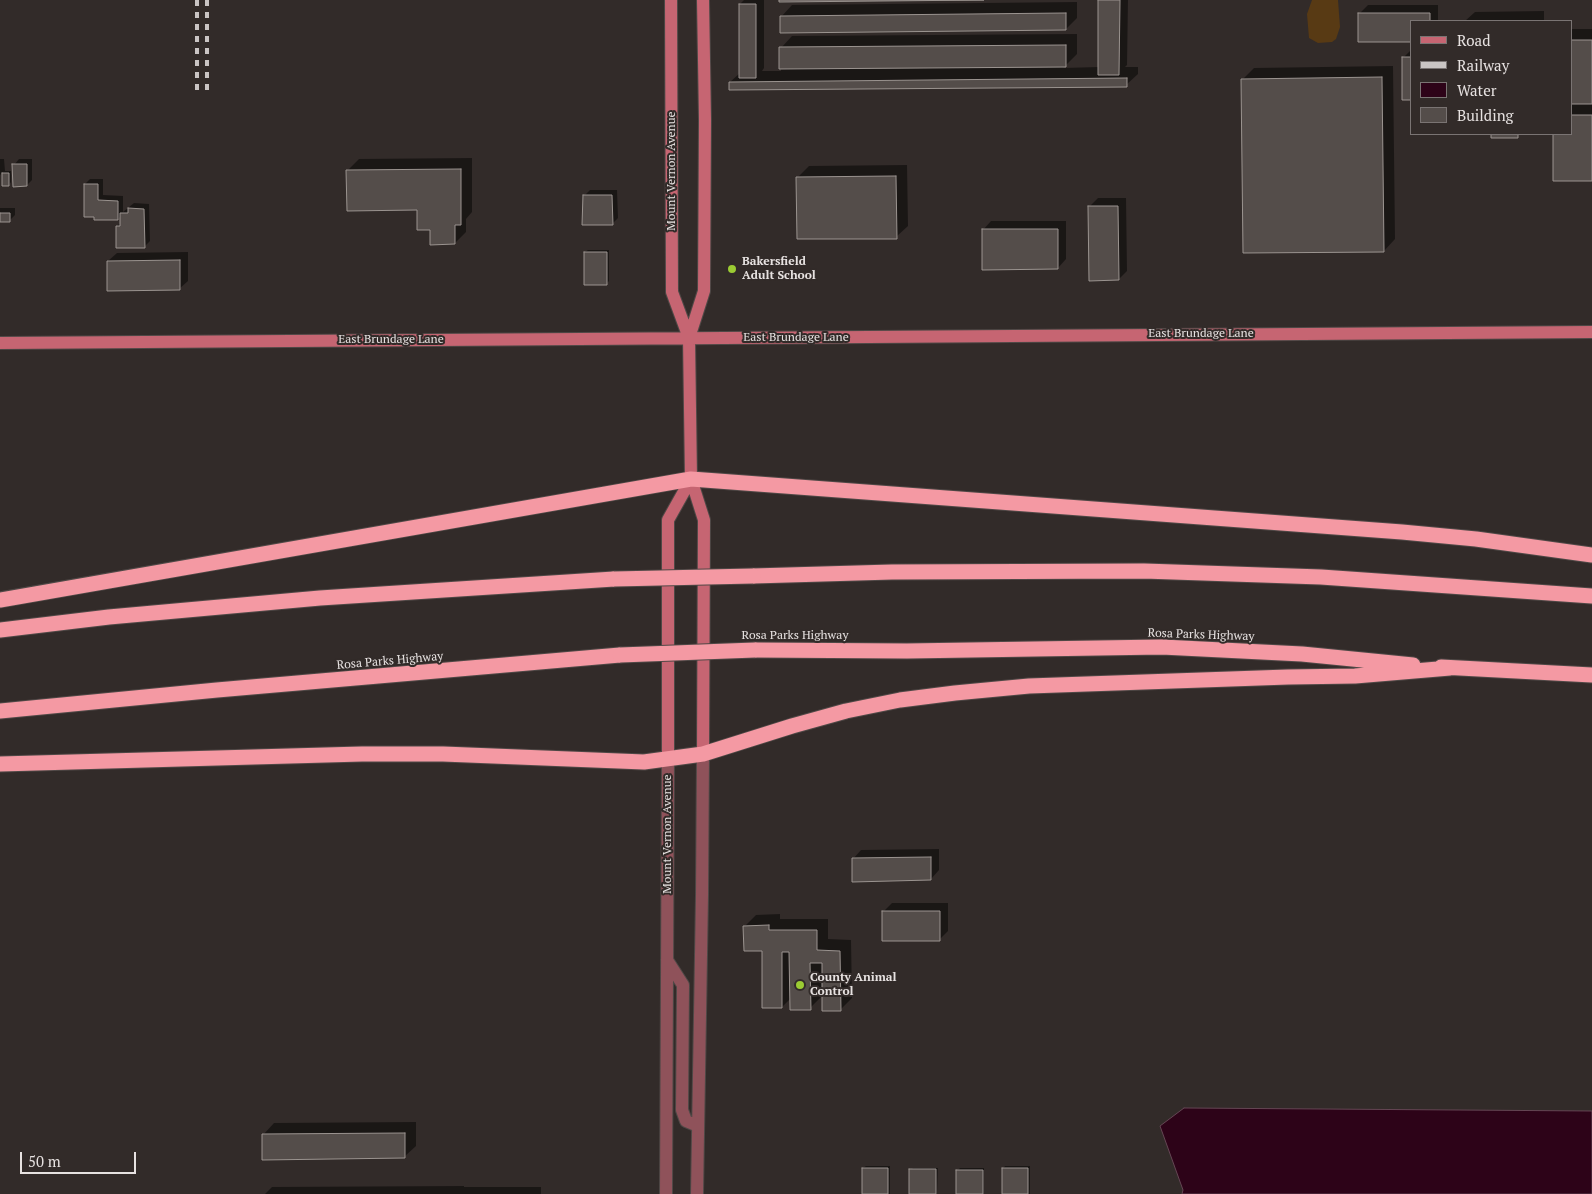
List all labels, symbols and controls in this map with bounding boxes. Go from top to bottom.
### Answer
legend [1410,20,1572,135]
text: Road [1457,30,1490,50]
text: Railway [1457,55,1509,75]
text: Water [1457,80,1496,100]
text: Building [1457,105,1514,125]
street label: Mount Vernon Avenue [665,111,679,231]
place label: Bakersfield Adult School [742,255,816,283]
marker: Bakersfield Adult School [726,263,738,275]
street label: East Brundage Lane [1148,327,1254,341]
street label: East Brundage Lane [743,331,849,345]
street label: East Brundage Lane [338,333,444,347]
street label: Rosa Parks Highway [1147,626,1255,644]
street label: Rosa Parks Highway [742,629,848,643]
street label: Rosa Parks Highway [336,649,444,673]
street label: Mount Vernon Avenue [661,774,675,894]
place label: County Animal Control [810,971,896,999]
marker: County Animal Control [794,979,806,991]
scale bar [22,1142,139,1174]
text: 50 m [28,1151,61,1171]

